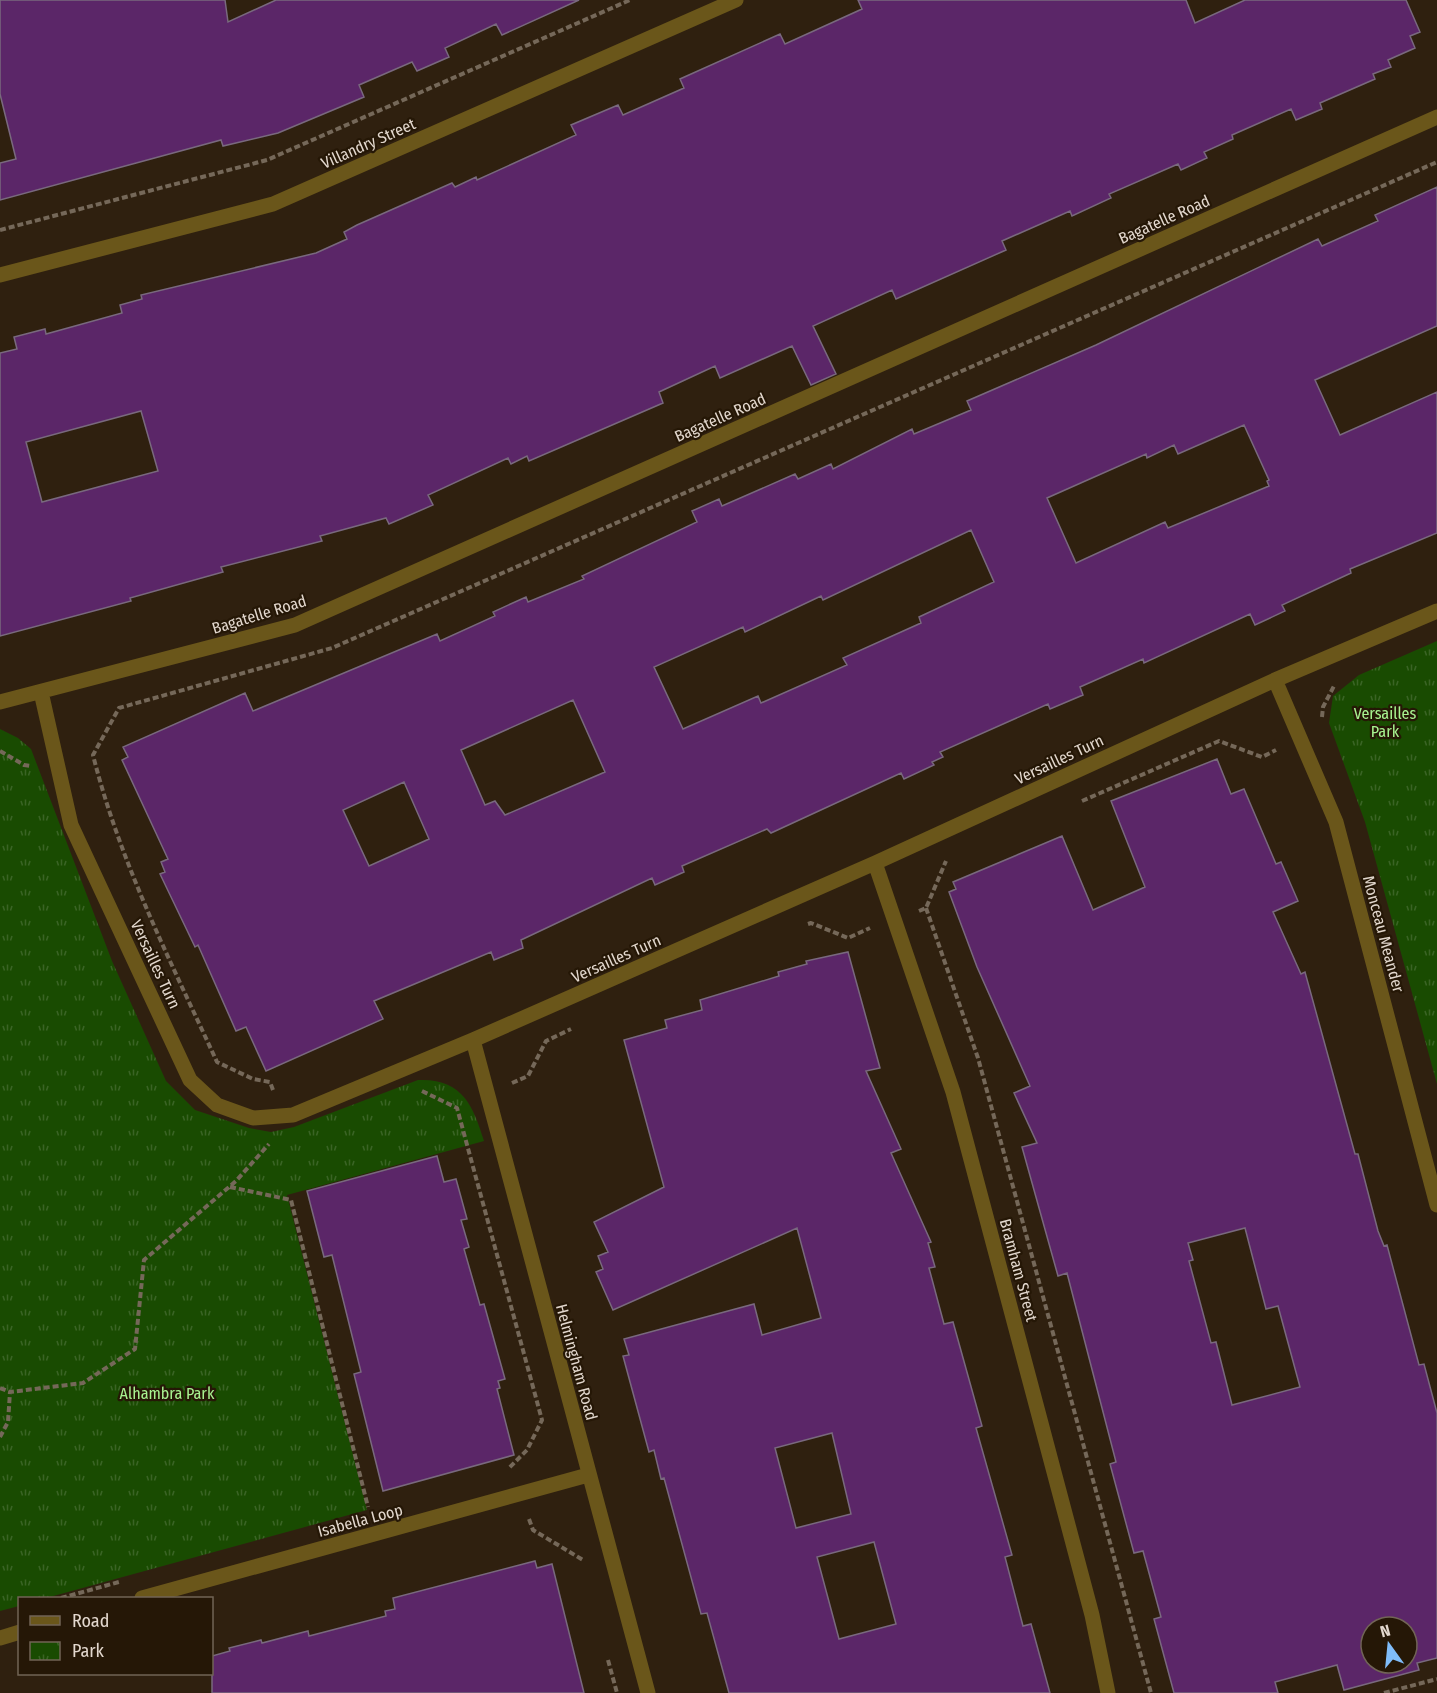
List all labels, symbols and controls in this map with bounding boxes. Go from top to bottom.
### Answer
street label: Villandry Street [318,114,419,173]
street label: Bagatelle Road [1116,191,1213,248]
street label: Bagatelle Road [672,389,769,446]
street label: Bagatelle Road [210,591,309,638]
park label: Versailles Park [1354,704,1417,741]
street label: Versailles Turn [1012,731,1107,788]
street label: Monceau Meander [1359,874,1408,995]
street label: Versailles Turn [127,917,184,1012]
street label: Versailles Turn [569,930,664,987]
street label: Bramham Street [996,1217,1042,1324]
street label: Helmingham Road [552,1302,601,1422]
park label: Alhambra Park [120,1384,215,1403]
street label: Isabella Loop [316,1500,405,1541]
legend [18,1597,213,1675]
text: Road [72,1610,109,1632]
north arrow [1359,1615,1419,1675]
text: N [1378,1621,1392,1641]
text: Park [72,1640,105,1662]

